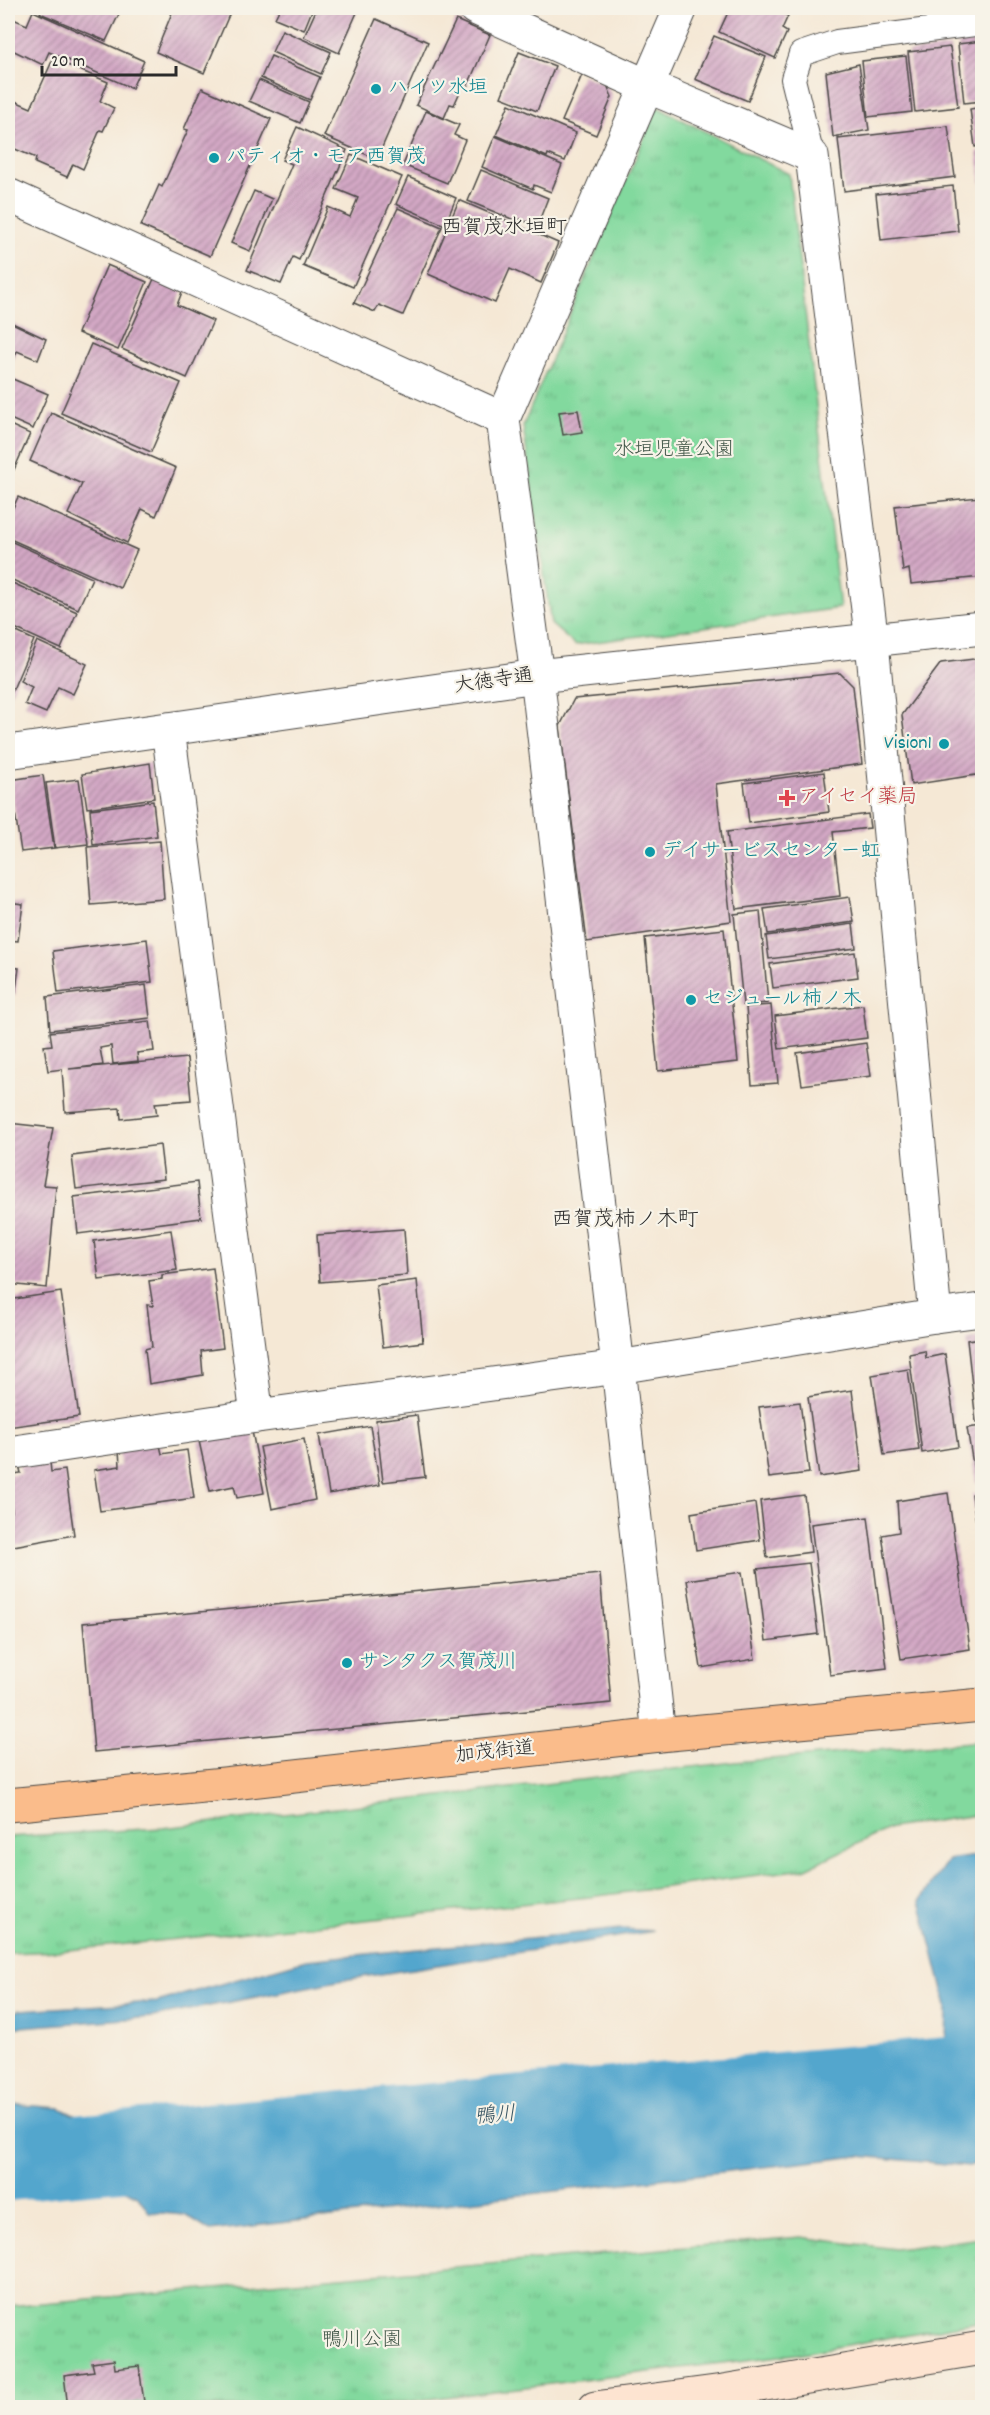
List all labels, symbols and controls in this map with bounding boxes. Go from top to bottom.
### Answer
scale bar [42,39,176,77]
text: 20 m [51,50,85,75]
place label: ハイツ水垣 [388,75,488,103]
marker: ハイツ水垣 [369,82,383,96]
place label: パティオ・モア西賀茂 [226,144,426,172]
marker: パティオ・モア西賀茂 [207,151,221,165]
district label: 西賀茂水垣町 [441,214,567,244]
park label: 水垣児童公園 [614,437,734,465]
street label: 大徳寺通 [452,663,536,701]
place label: Vision1 [884,730,932,758]
marker: Vision1 [937,737,951,751]
place label: アイセイ薬局 [799,784,918,812]
marker: アイセイ薬局 [780,791,794,805]
place label: デイサービスセンター虹 [662,838,880,866]
marker: デイサービスセンター虹 [643,845,657,859]
place label: セジュール柿ノ木 [703,986,862,1014]
marker: セジュール柿ノ木 [684,993,698,1007]
district label: 西賀茂柿ノ木町 [552,1206,699,1236]
place label: サンタクス賀茂川 [359,1649,517,1677]
marker: サンタクス賀茂川 [340,1656,354,1670]
street label: 加茂街道 [454,1735,536,1771]
water label: 鴨川 [473,2100,517,2134]
park label: 鴨川公園 [322,2327,402,2355]

